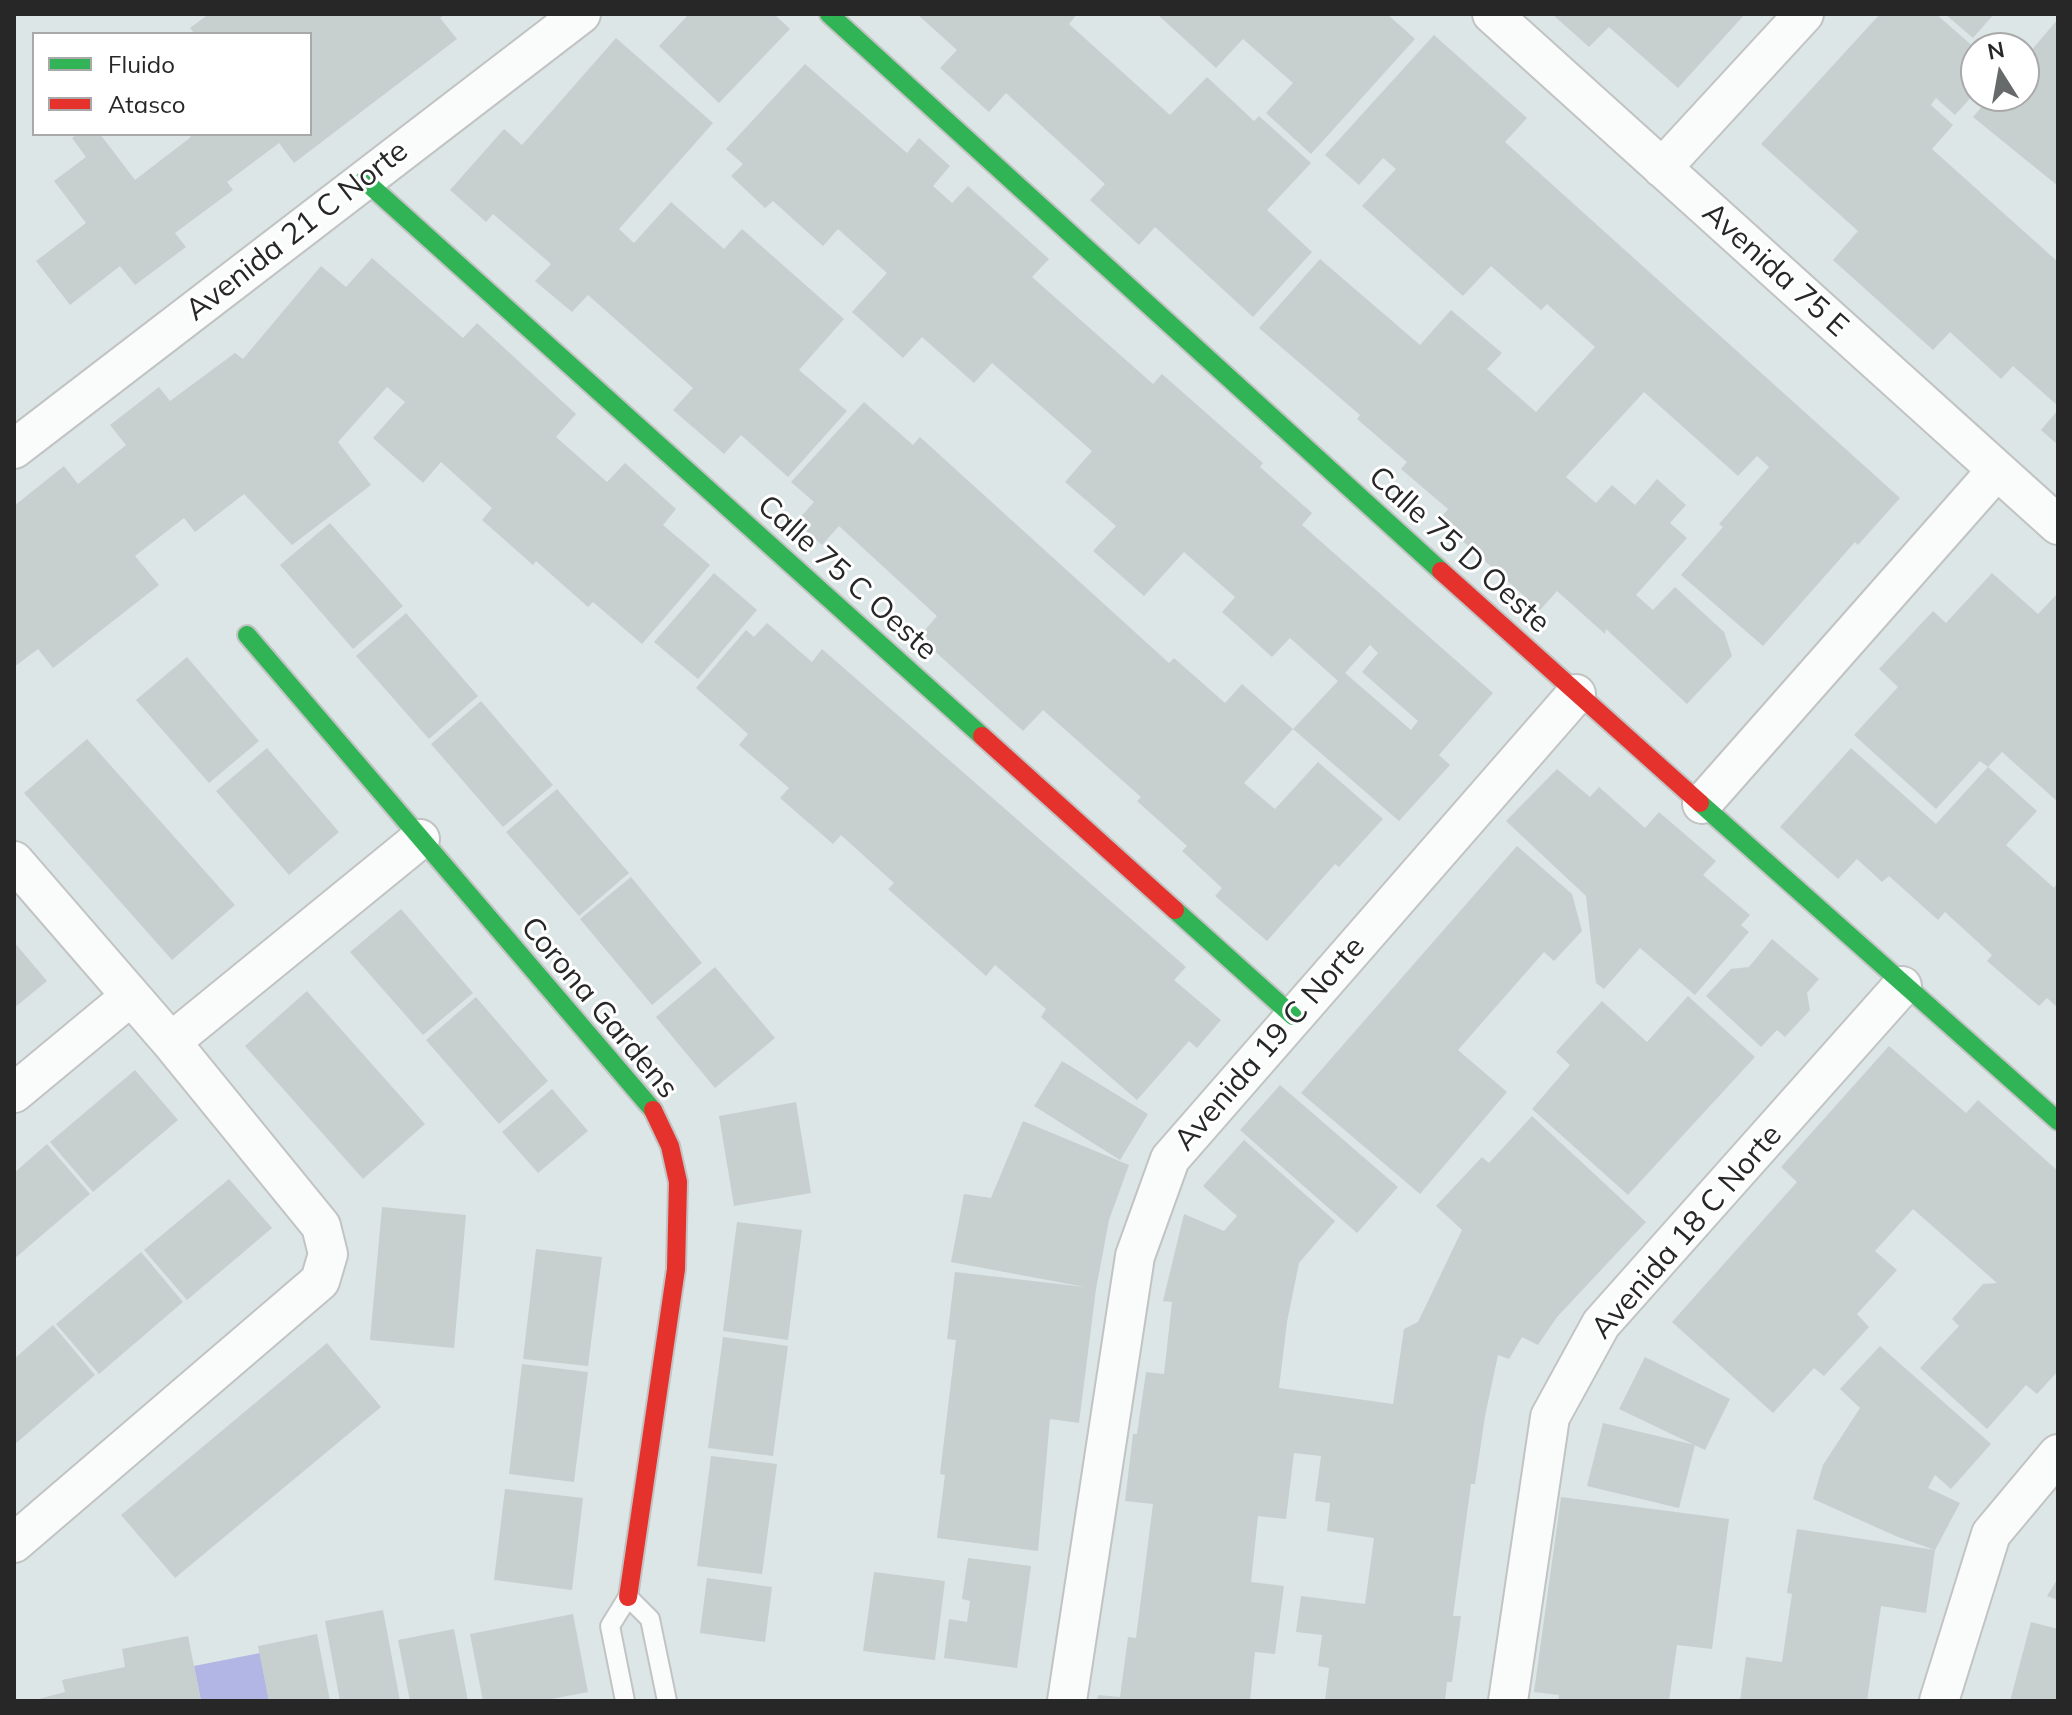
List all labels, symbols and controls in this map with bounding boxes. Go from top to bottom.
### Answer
legend [32,32,312,136]
north arrow [1960,32,2040,112]
text: N [1985,35,2007,66]
text: Fluido [108,49,175,79]
text: Atasco [108,89,185,119]
street label: Avenida 21 C Norte [179,133,415,329]
street label: Avenida 75 E [1695,195,1855,345]
street label: Calle 75 D Oeste [1361,459,1557,641]
street label: Calle 75 C Oeste [750,488,944,668]
street label: Corona Gardens [513,910,685,1106]
street label: Avenida 19 C Norte [1167,930,1373,1158]
street label: Avenida 18 C Norte [1584,1118,1790,1346]

